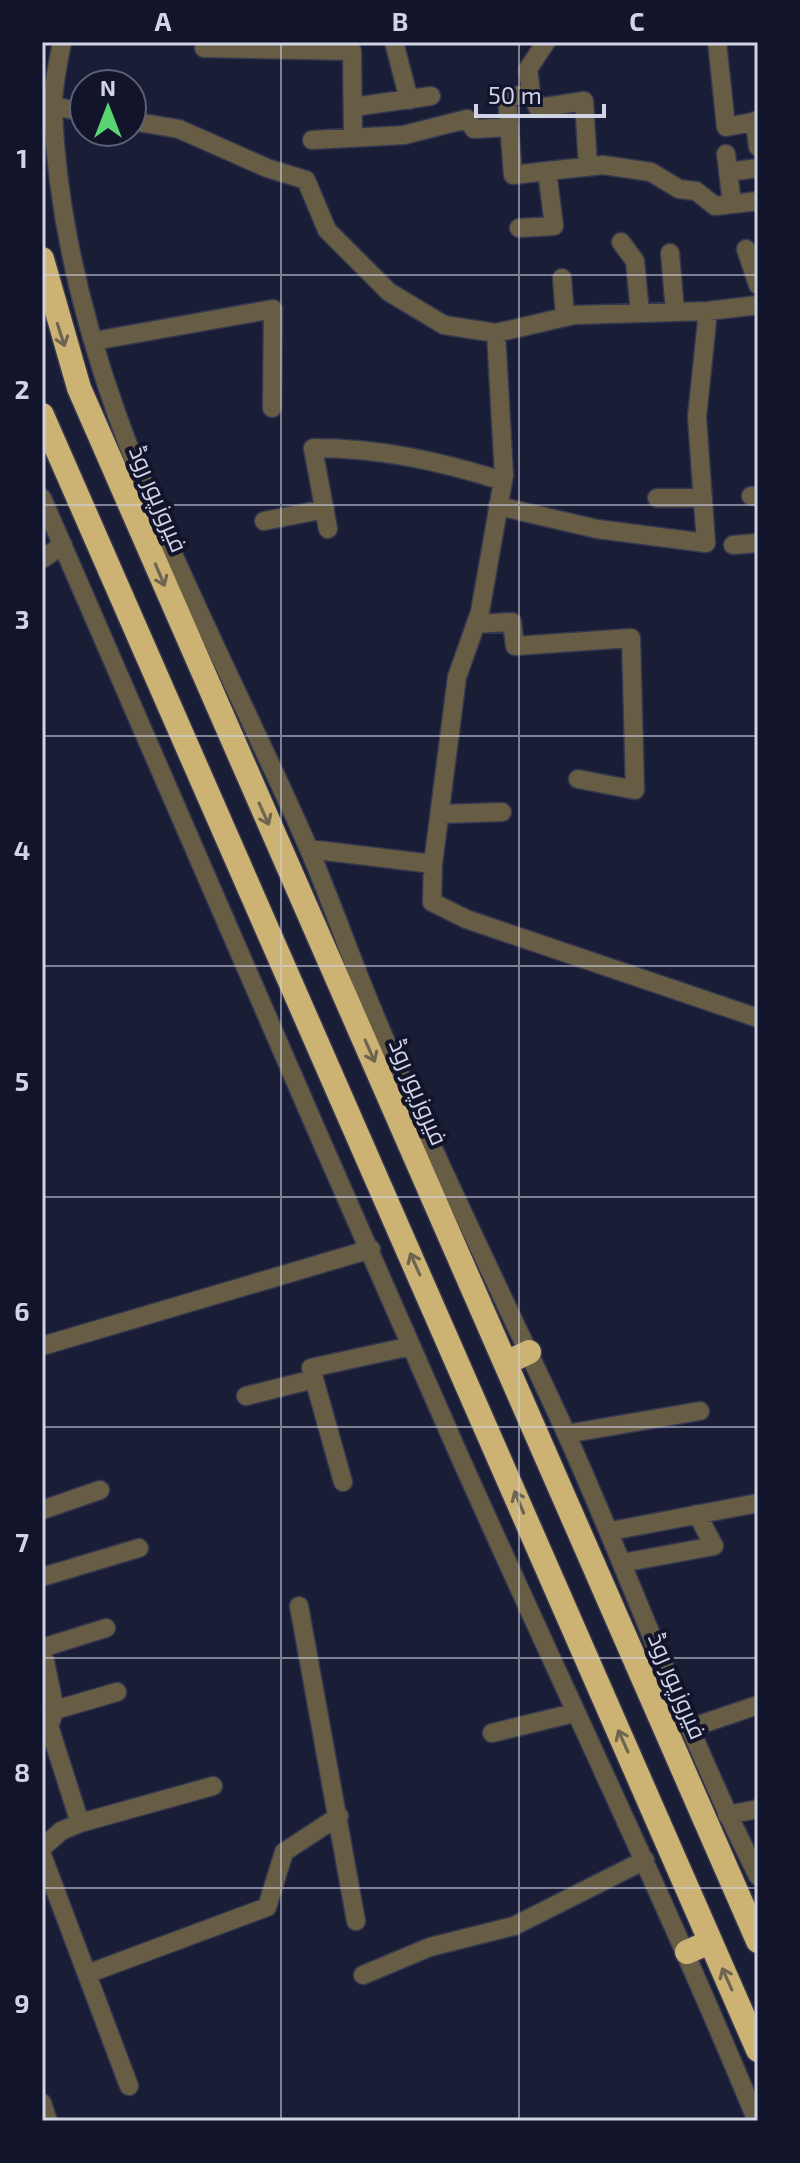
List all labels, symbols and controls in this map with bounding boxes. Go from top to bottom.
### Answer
text: A [155,5,172,36]
text: B [392,5,408,36]
text: C [629,5,645,36]
north arrow [68,68,148,148]
scale bar [476,68,604,118]
text: N [100,74,116,100]
text: 50 m [488,80,542,109]
text: 1 [16,142,28,173]
one-way arrow [55,322,70,347]
text: 2 [14,373,30,404]
street label: فیروزپور روڈ [121,441,195,557]
one-way arrow [153,562,168,587]
text: 3 [15,603,29,634]
one-way arrow [257,801,272,825]
text: 4 [14,834,30,865]
street label: فیروزپور روڈ [381,1034,455,1150]
one-way arrow [363,1038,378,1063]
text: 5 [15,1065,29,1096]
one-way arrow [407,1252,422,1277]
text: 6 [14,1295,30,1326]
one-way arrow [511,1490,526,1515]
text: 7 [15,1526,29,1557]
street label: فیروزپور روڈ [640,1628,714,1744]
one-way arrow [615,1729,630,1753]
text: 8 [14,1756,30,1787]
one-way arrow [718,1967,733,1992]
text: 9 [14,1987,30,2018]

